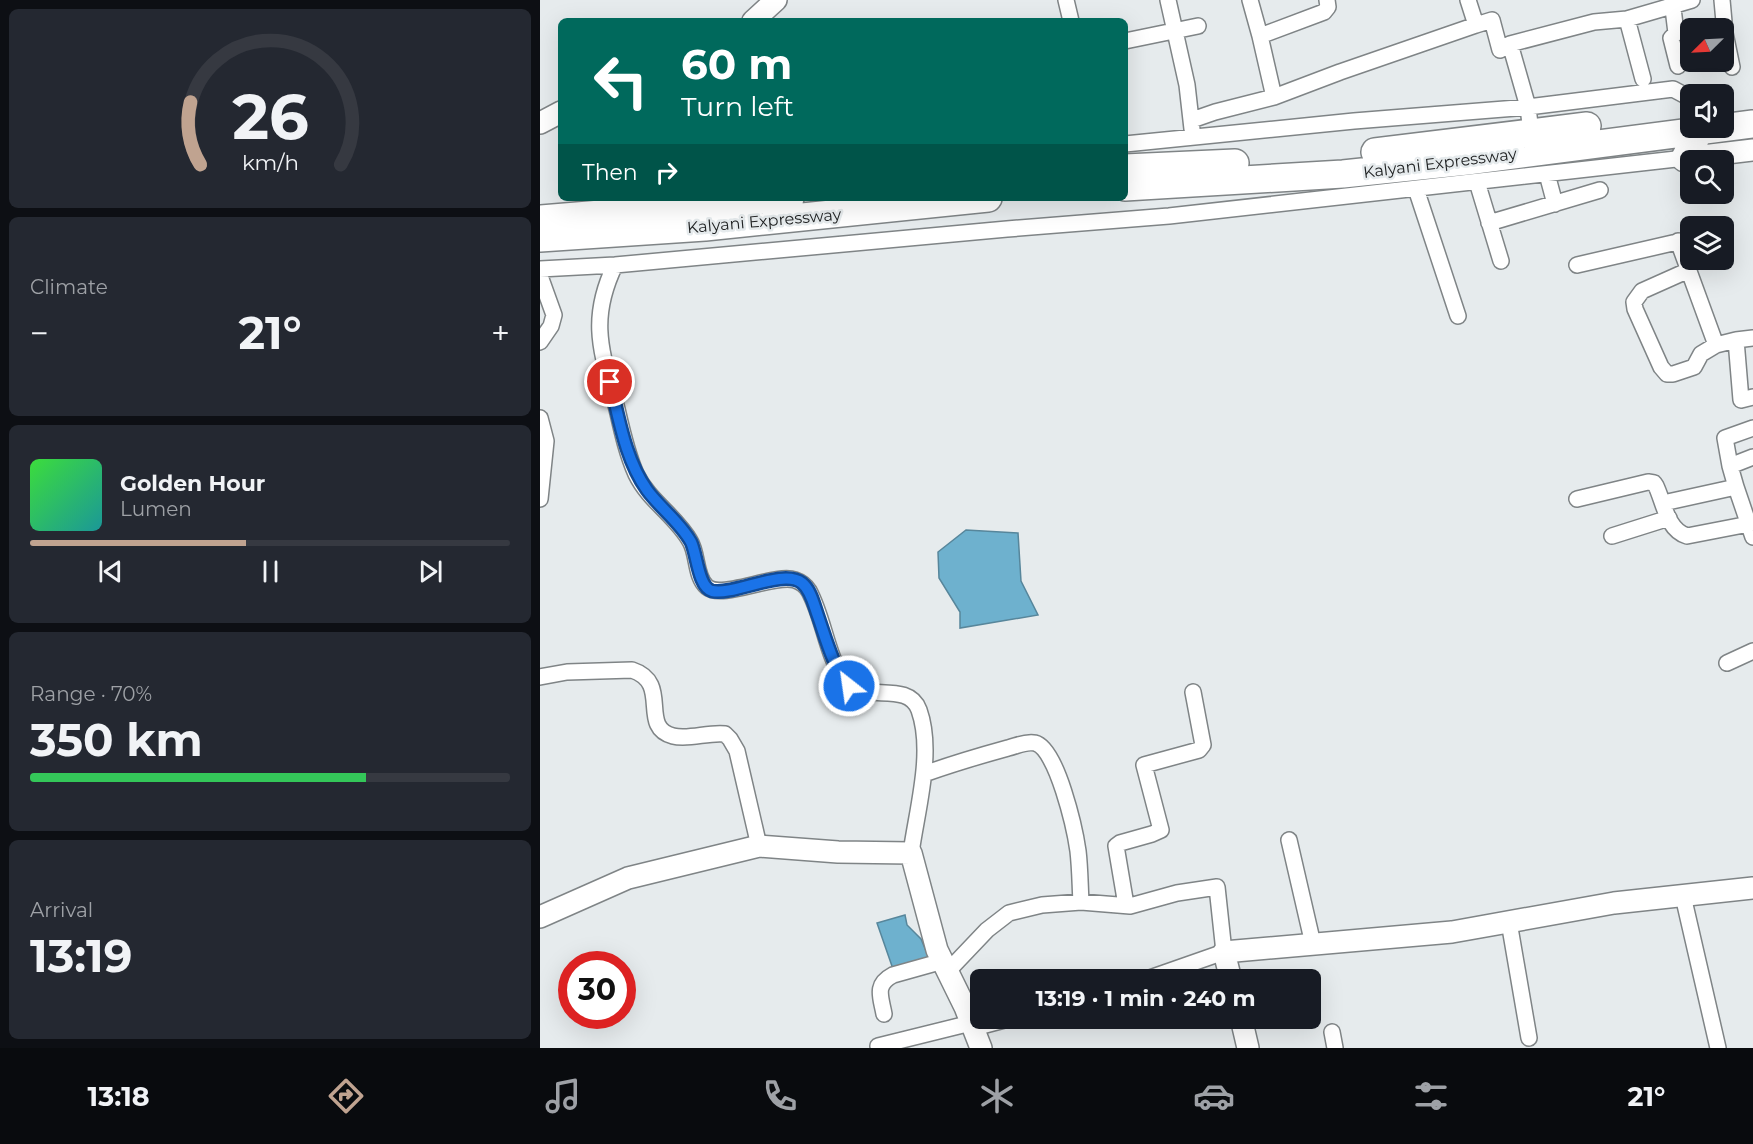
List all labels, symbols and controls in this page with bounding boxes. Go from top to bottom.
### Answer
north arrow [1680,18,1734,72]
map controls [1680,18,1734,270]
text: 60 m [681,38,792,90]
icon: left [582,42,660,120]
text: 26 [232,80,308,156]
button: sound [1680,84,1734,138]
text: Turn left [681,90,794,123]
street label: Kalyani Expressway [1362,144,1518,182]
text: km/h [241,150,299,176]
button: search [1680,150,1734,204]
icon: right [650,156,683,189]
text: Then [582,159,638,186]
street label: Kalyani Expressway [686,205,842,237]
button: layers [1680,216,1734,270]
text: Climate [30,275,108,299]
text: 21° [238,305,302,360]
text: − [30,313,49,353]
text: + [491,313,510,353]
pin [584,356,635,407]
icon: arrive [593,365,626,398]
text: Golden Hour [120,470,265,497]
text: Lumen [120,497,192,521]
icon: previous [94,555,127,588]
icon: pause [254,555,287,588]
icon: next [414,555,447,588]
position arrow [817,654,881,718]
text: Range · 70% [30,682,152,706]
text: 350 km [30,712,203,767]
text: Arrival [30,898,93,922]
text: 13:19 [30,928,132,983]
speed limit sign: 30 [558,951,636,1029]
text: 13:19 · 1 min · 240 m [1035,985,1256,1012]
icon: directions [325,1075,367,1117]
icon: music [542,1075,584,1117]
icon: phone [759,1075,801,1117]
icon: climate [976,1075,1018,1117]
icon: car [1193,1075,1235,1117]
icon: filters [1410,1075,1452,1117]
text: 13:18 [88,1080,150,1113]
text: 21° [1628,1080,1665,1113]

